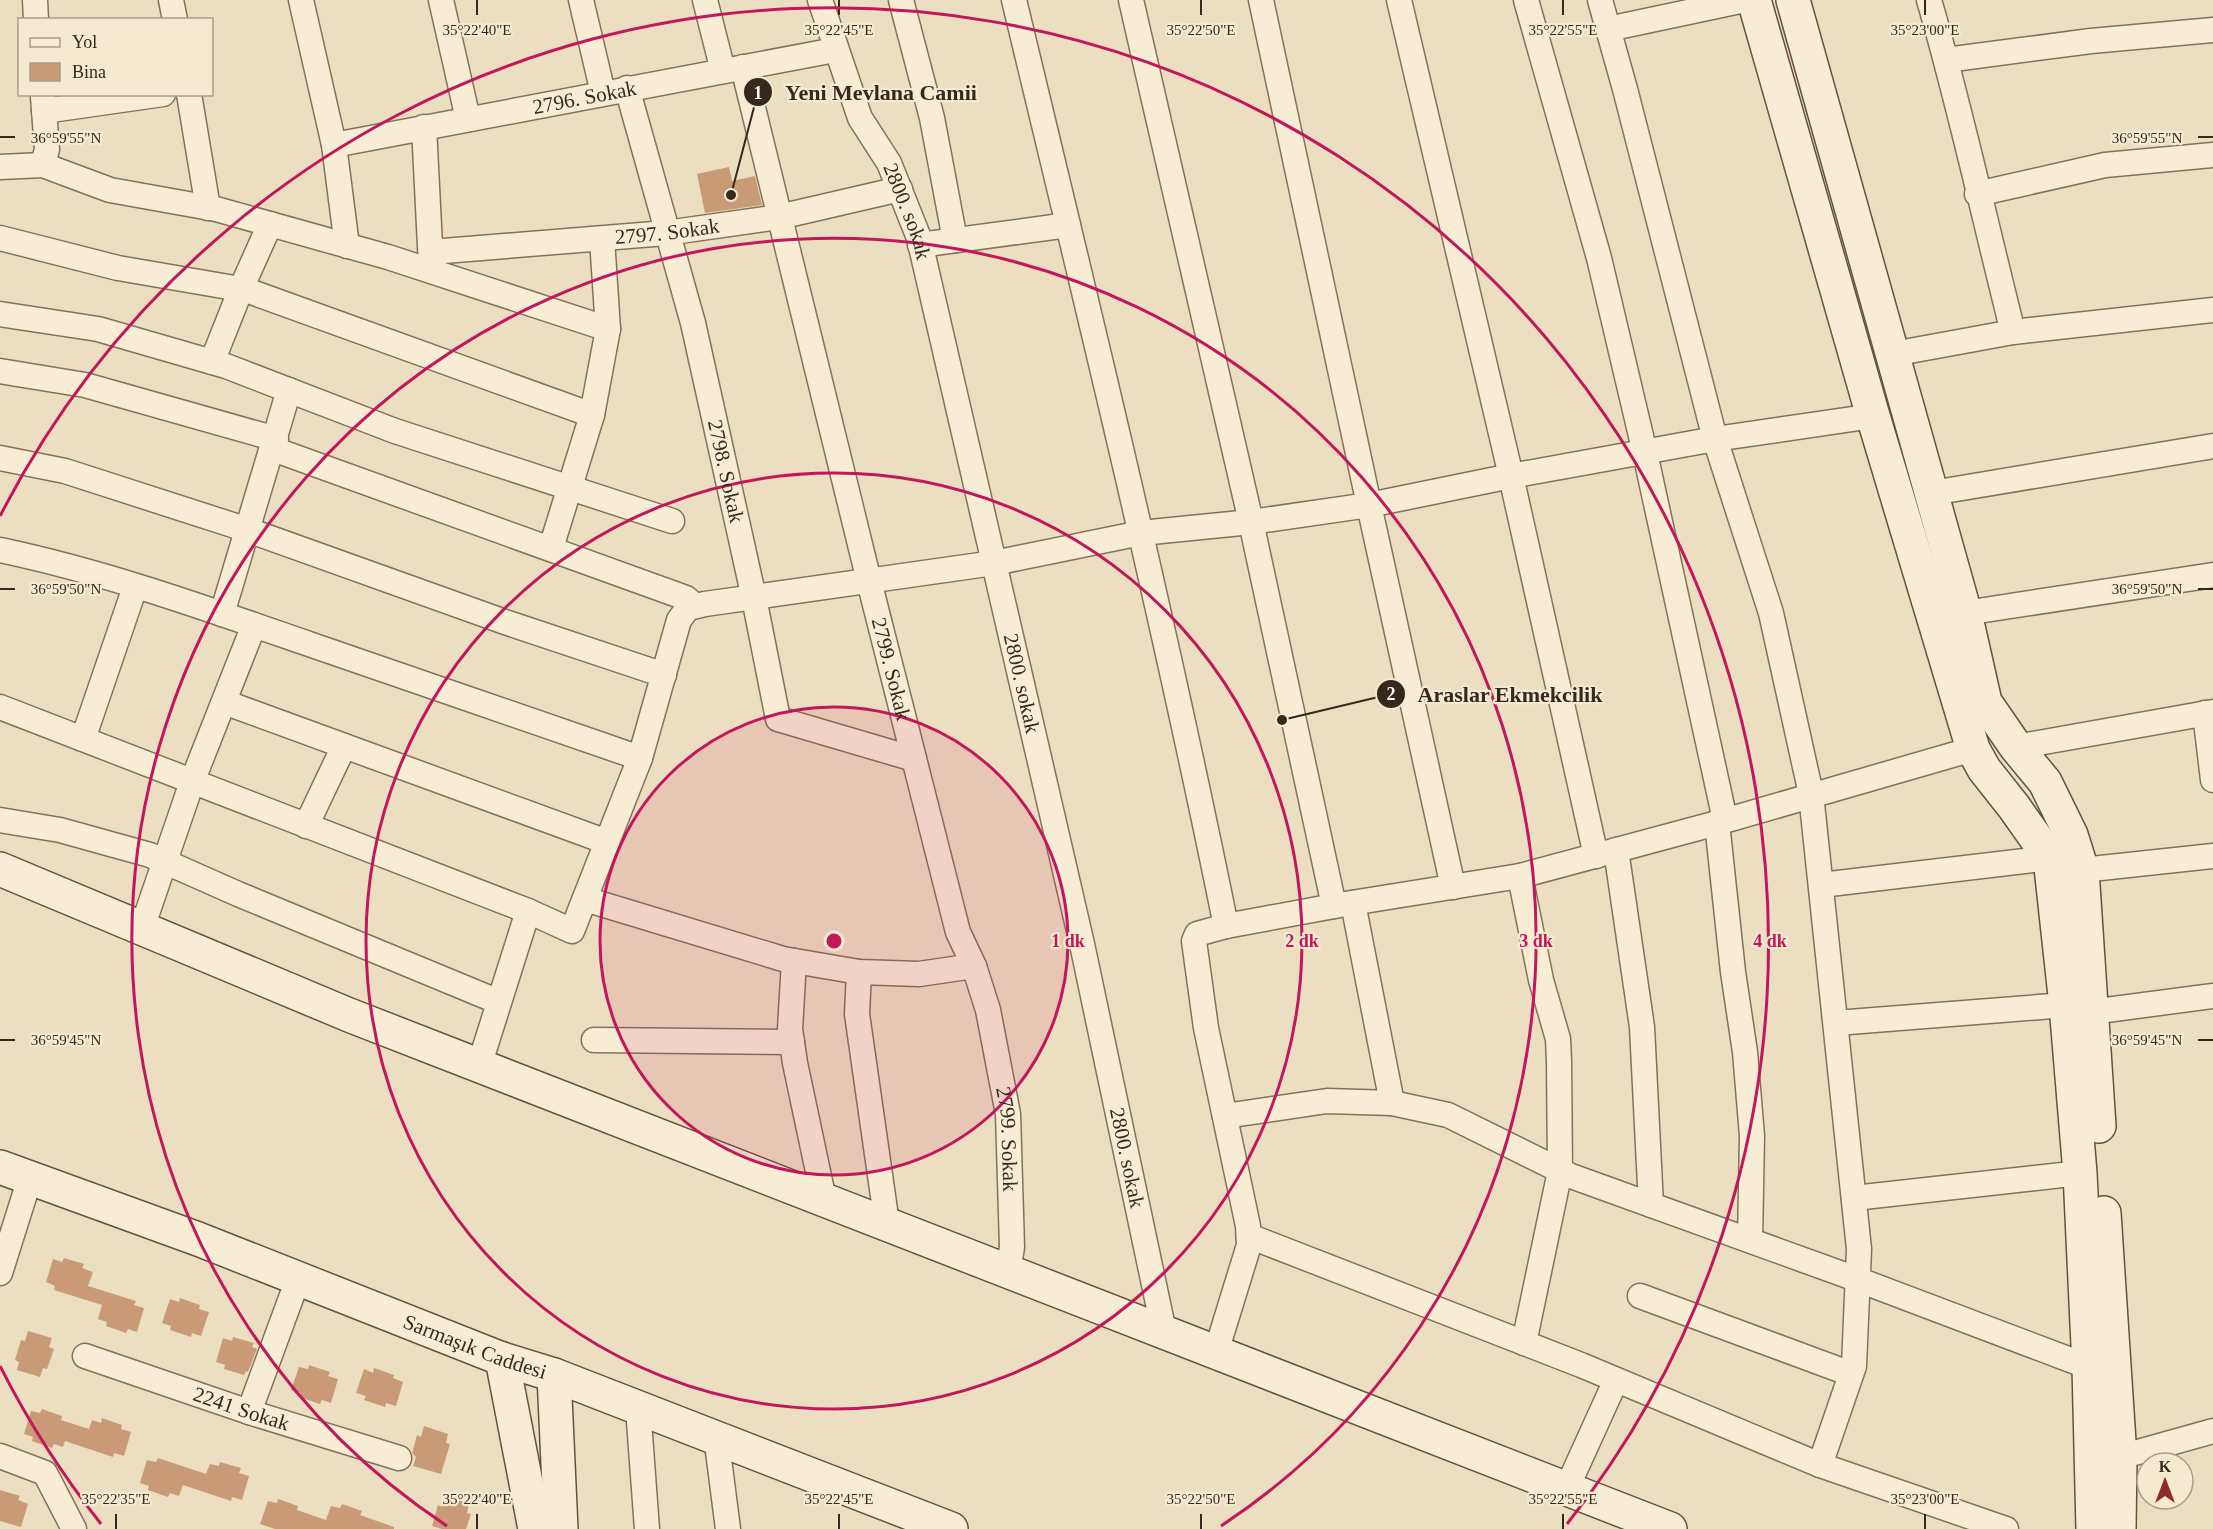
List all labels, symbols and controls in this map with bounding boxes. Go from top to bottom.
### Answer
legend [18,18,213,96]
text: 35°22'40"E [443,22,512,38]
text: 35°22'45"E [805,22,874,38]
text: 35°22'50"E [1167,22,1236,38]
text: 35°22'55"E [1529,22,1598,38]
text: 35°23'00"E [1891,22,1960,38]
text: Yol [72,32,97,52]
text: Bina [72,62,106,82]
callout: Yeni Mevlana Camii [743,72,989,112]
street label: 2796. Sokak [531,76,639,119]
text: Yeni Mevlana Camii [785,80,977,105]
text: 1 [754,83,763,103]
text: 36°59'55"N [31,130,101,146]
text: 36°59'55"N [2112,130,2182,146]
street label: 2800. sokak [878,160,936,262]
street label: 2797. Sokak [614,214,721,249]
street label: 2798. Sokak [703,417,749,526]
text: 36°59'50"N [31,581,101,597]
text: 36°59'50"N [2112,581,2182,597]
street label: 2799. Sokak [867,615,916,723]
street label: 2800. sokak [999,631,1045,736]
callout: Araslar Ekmekcilik [1376,674,1615,714]
text: Araslar Ekmekcilik [1418,682,1603,707]
text: 2 [1387,684,1396,704]
centre of rings [824,931,844,951]
text: 1 dk [1051,931,1085,951]
text: 2 dk [1285,931,1319,951]
text: 3 dk [1519,931,1553,951]
text: 4 dk [1753,931,1787,951]
text: 36°59'45"N [31,1032,101,1048]
text: 36°59'45"N [2112,1032,2182,1048]
street label: 2799. Sokak [991,1085,1022,1192]
street label: 2800. sokak [1105,1106,1150,1210]
street label: Sarmaşık Caddesi [400,1309,550,1384]
street label: 2241 Sokak [190,1382,293,1436]
north arrow [2135,1451,2195,1511]
text: K [2159,1458,2172,1475]
text: 35°22'35"E [82,1491,151,1507]
text: 35°22'40"E [443,1491,512,1507]
text: 35°22'45"E [805,1491,874,1507]
text: 35°22'50"E [1167,1491,1236,1507]
text: 35°22'55"E [1529,1491,1598,1507]
text: 35°23'00"E [1891,1491,1960,1507]

